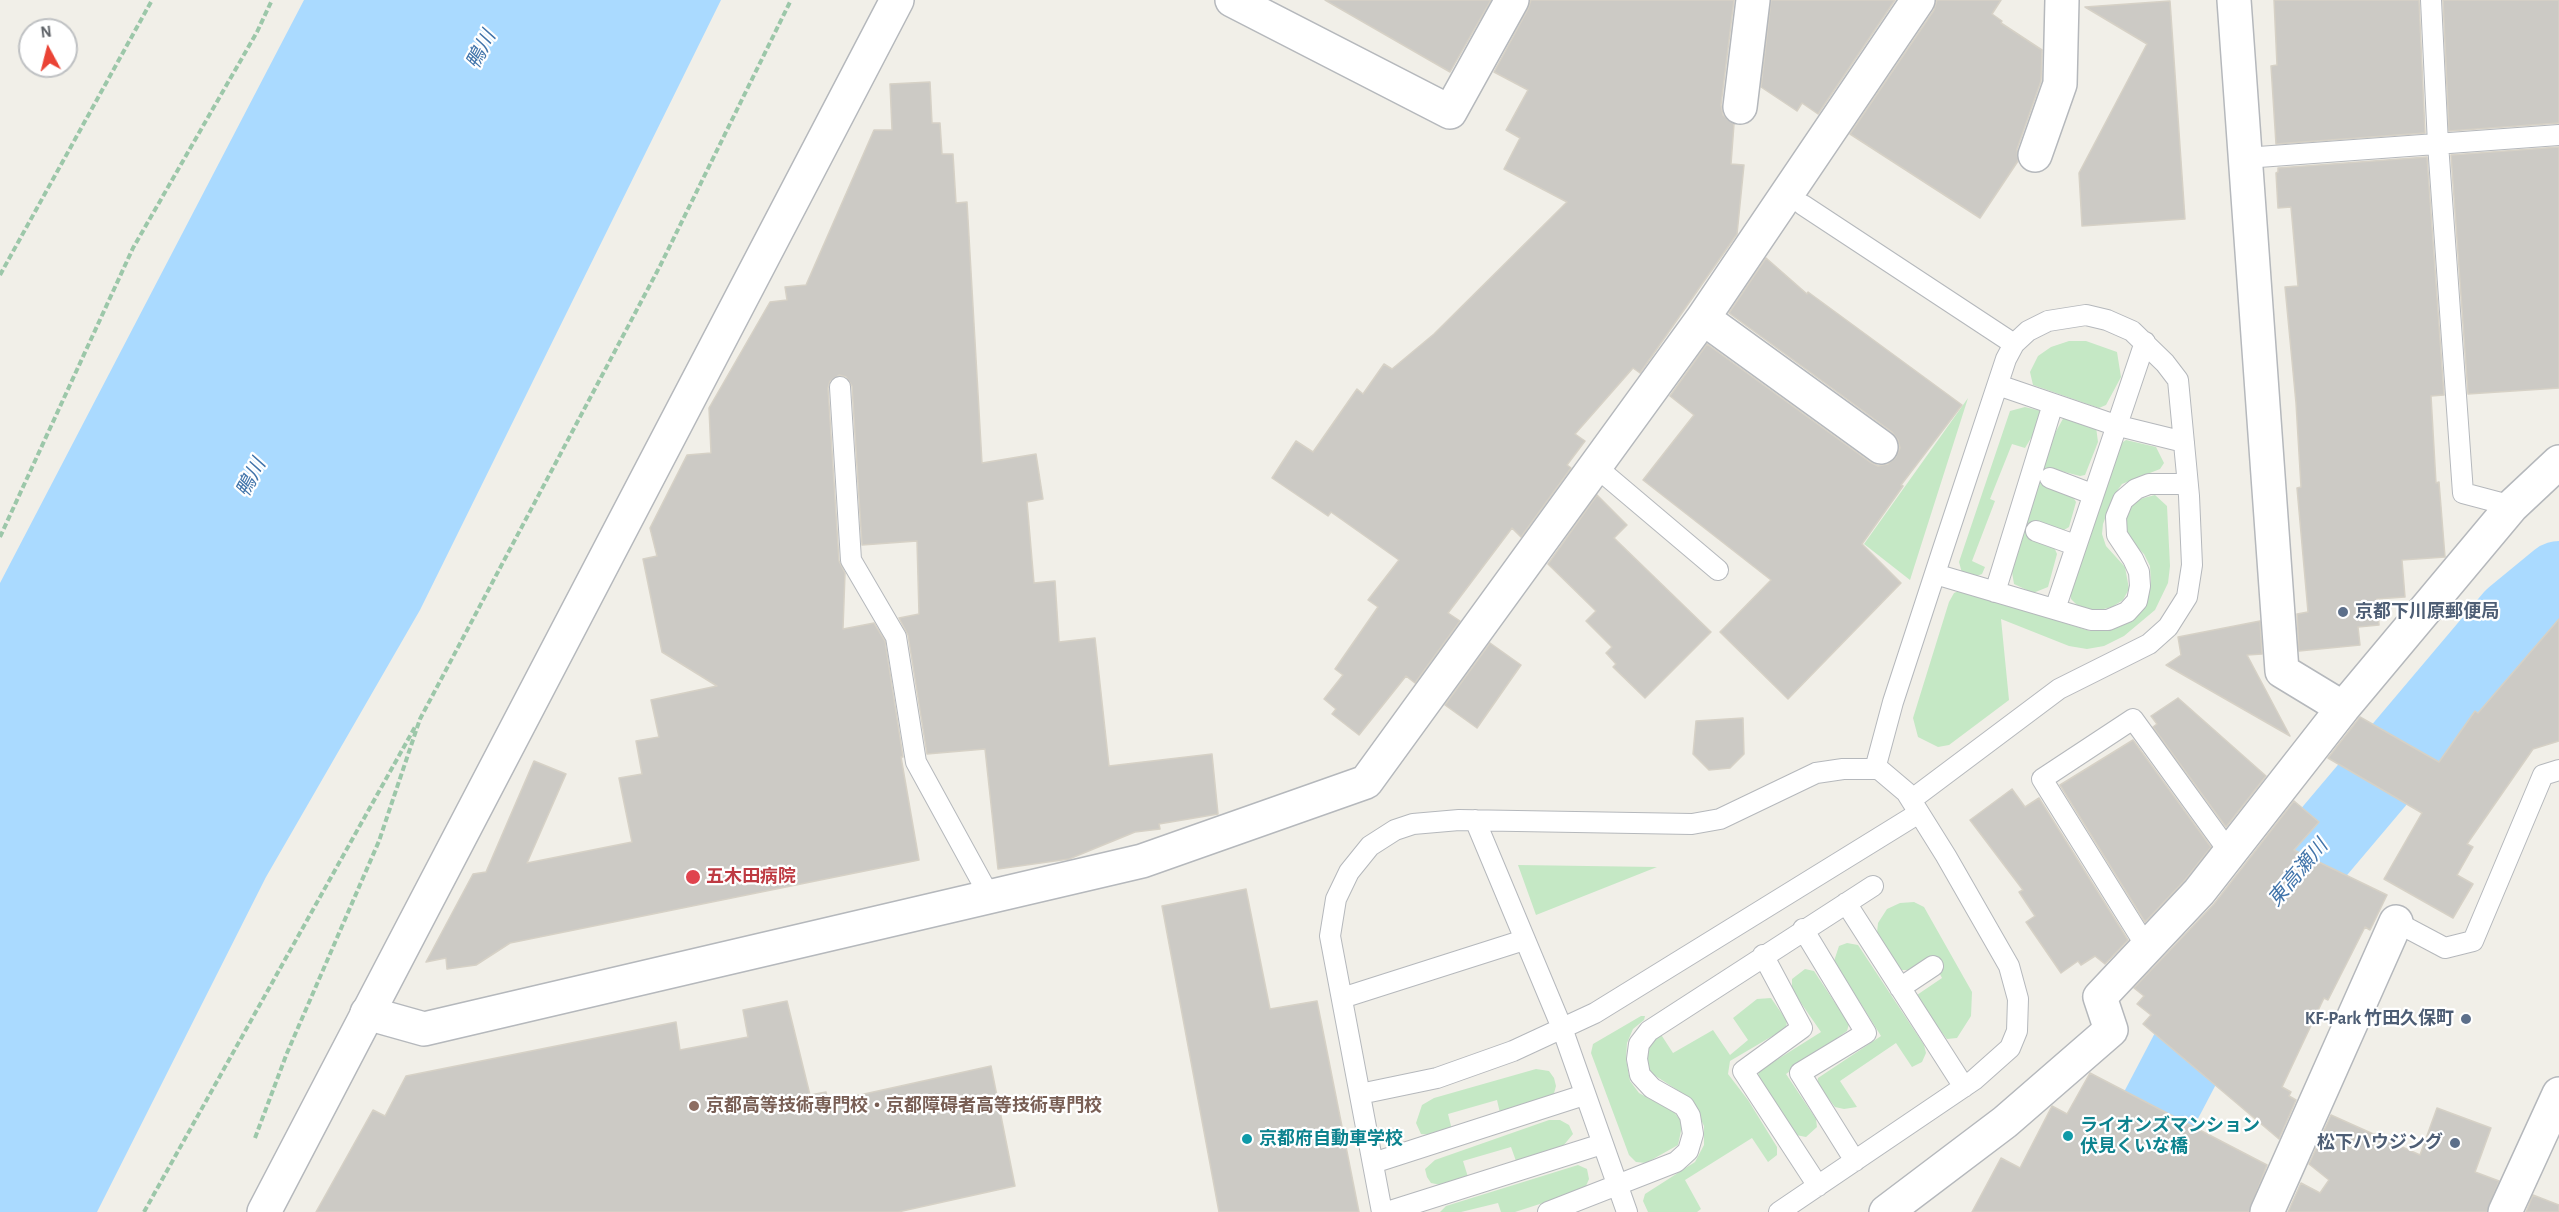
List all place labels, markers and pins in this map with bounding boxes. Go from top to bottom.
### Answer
place label: 京都下川原郵便局 [2355,601,2499,623]
marker: 京都下川原郵便局 [2336,605,2350,619]
place label: 五木田病院 [706,866,796,888]
marker: 五木田病院 [684,868,702,886]
place label: KF-Park 竹田久保町 [2305,1008,2454,1030]
marker: KF-Park 竹田久保町 [2459,1012,2473,1026]
place label: 京都高等技術専門校・京都障碍者高等技術専門校 [706,1095,1102,1117]
marker: 京都高等技術専門校・京都障碍者高等技術専門校 [687,1099,701,1113]
place label: ライオンズマンション 伏見くいな橋 [2080,1115,2260,1158]
place label: 京都府自動車学校 [1259,1128,1403,1150]
marker: ライオンズマンション 伏見くいな橋 [2061,1129,2075,1143]
marker: 京都府自動車学校 [1240,1132,1254,1146]
place label: 松下ハウジング [2317,1132,2443,1154]
marker: 松下ハウジング [2448,1136,2462,1150]

